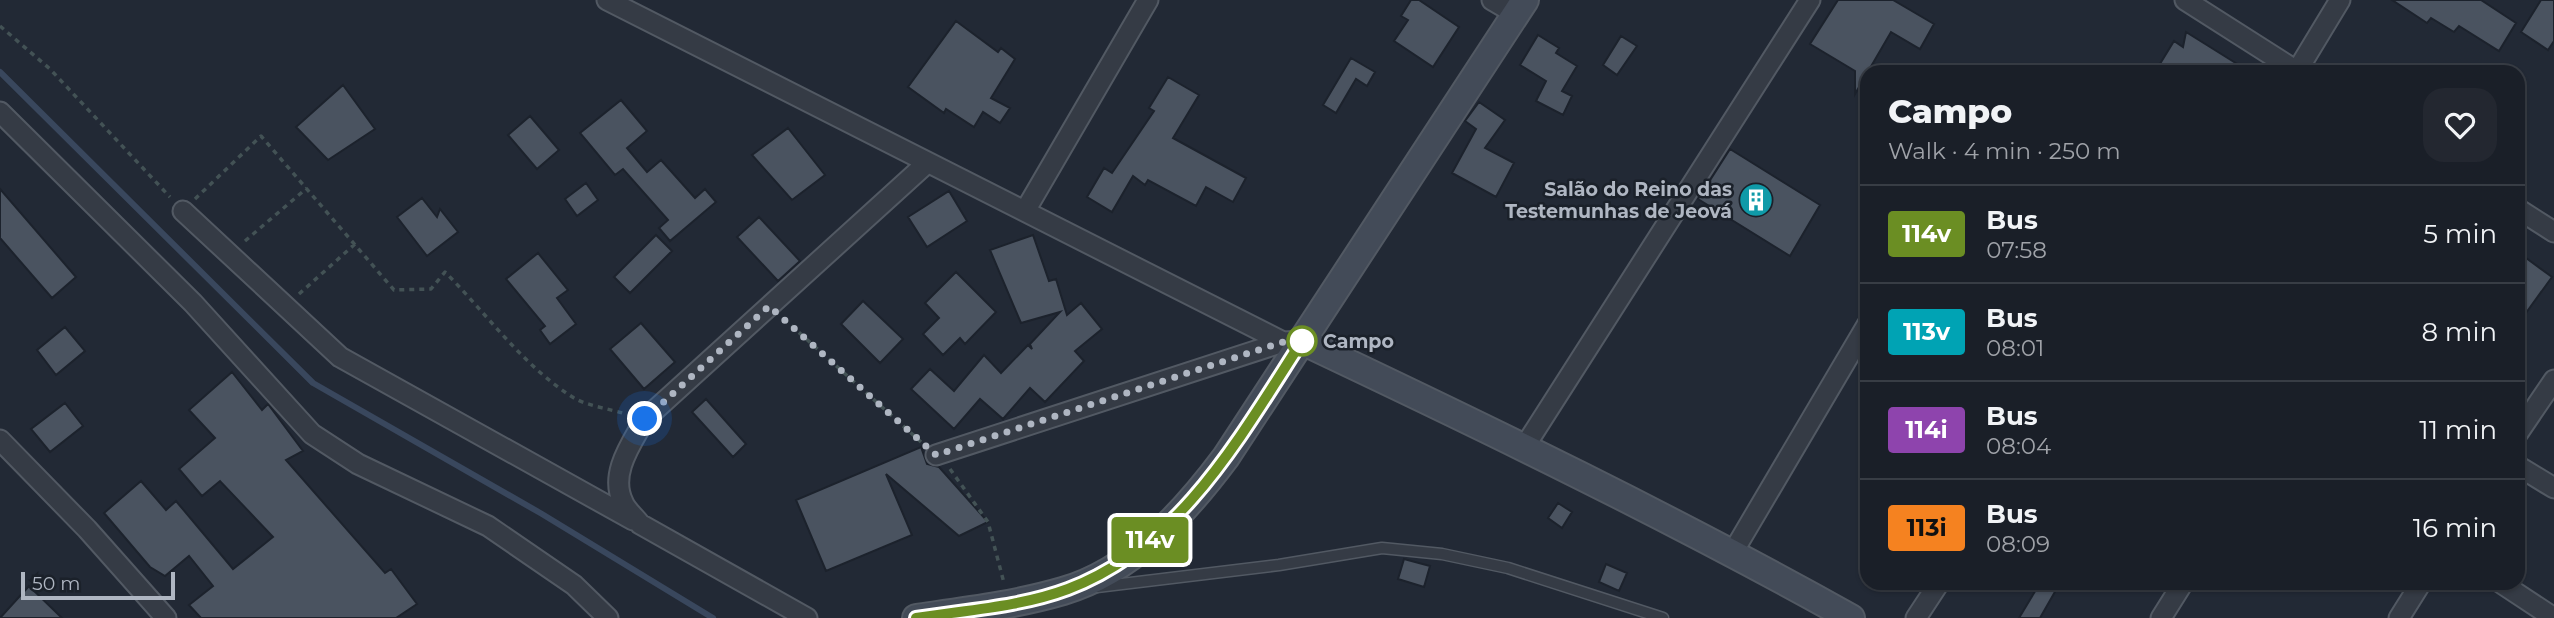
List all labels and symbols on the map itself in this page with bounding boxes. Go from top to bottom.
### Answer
place label: Salão do Reino das Testemunhas de Jeová [1505,178,1732,223]
building icon: Salão do Reino das Testemunhas de Jeová [1737,181,1775,219]
marker: Campo [1287,326,1317,356]
place label: Campo [1323,330,1394,353]
your location [627,401,662,436]
line badge: 114v [1101,517,1199,563]
scale bar [21,569,175,601]

